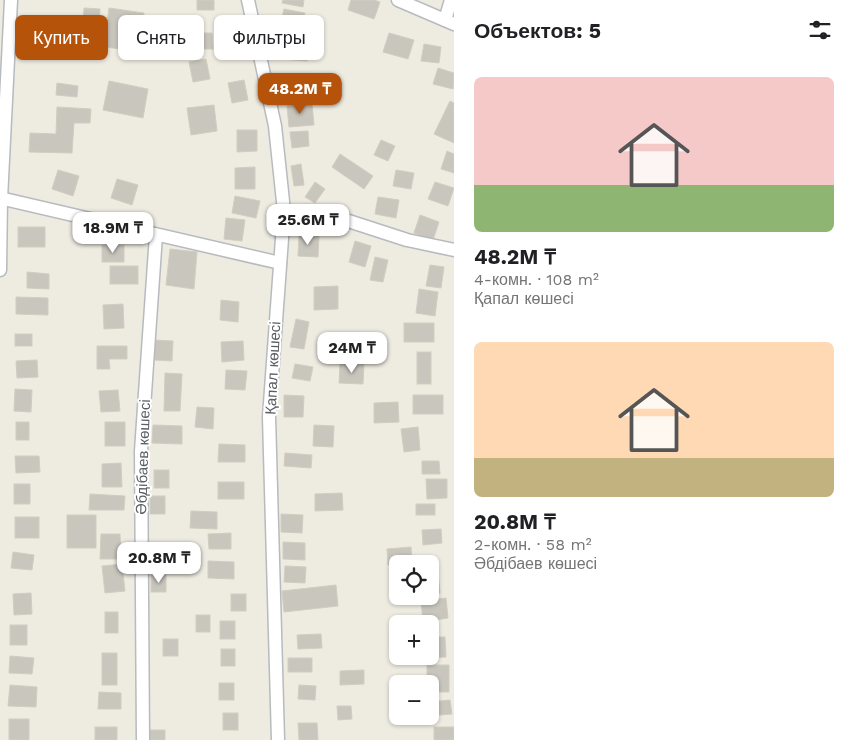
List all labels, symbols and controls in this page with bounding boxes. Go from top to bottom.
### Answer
chip: Купить [15,15,108,60]
chip: Снять [118,15,204,60]
chip: Фильтры [214,15,324,60]
icon: filters [806,16,834,44]
text: Объектов: 5 [474,18,601,43]
pin: 48.2M ₸ [254,72,346,115]
text: 48.2M ₸ [269,79,331,98]
icon: home [609,110,699,200]
pin: 25.6M ₸ [262,204,354,246]
text: 25.6M ₸ [277,210,339,229]
pin: 18.9M ₸ [67,212,159,254]
text: 18.9M ₸ [83,218,143,237]
text: 48.2M ₸ [474,244,556,269]
text: 4-комн. · 108 m² [474,270,599,289]
text: Қапал көшесі [474,289,574,308]
street label: Қапал көшесі [262,321,284,415]
pin: 24M ₸ [317,332,387,374]
text: 24M ₸ [328,338,376,357]
icon: home [609,375,699,465]
street label: Әбдібаев көшесі [132,399,154,515]
text: 20.8M ₸ [474,509,556,534]
text: 2-комн. · 58 m² [474,535,592,554]
pin: 20.8M ₸ [113,542,205,584]
text: 20.8M ₸ [128,548,190,567]
text: Әбдібаев көшесі [474,554,597,573]
map controls [389,555,439,725]
button: locate [389,555,439,605]
button: + [389,615,439,665]
button: − [389,675,439,725]

